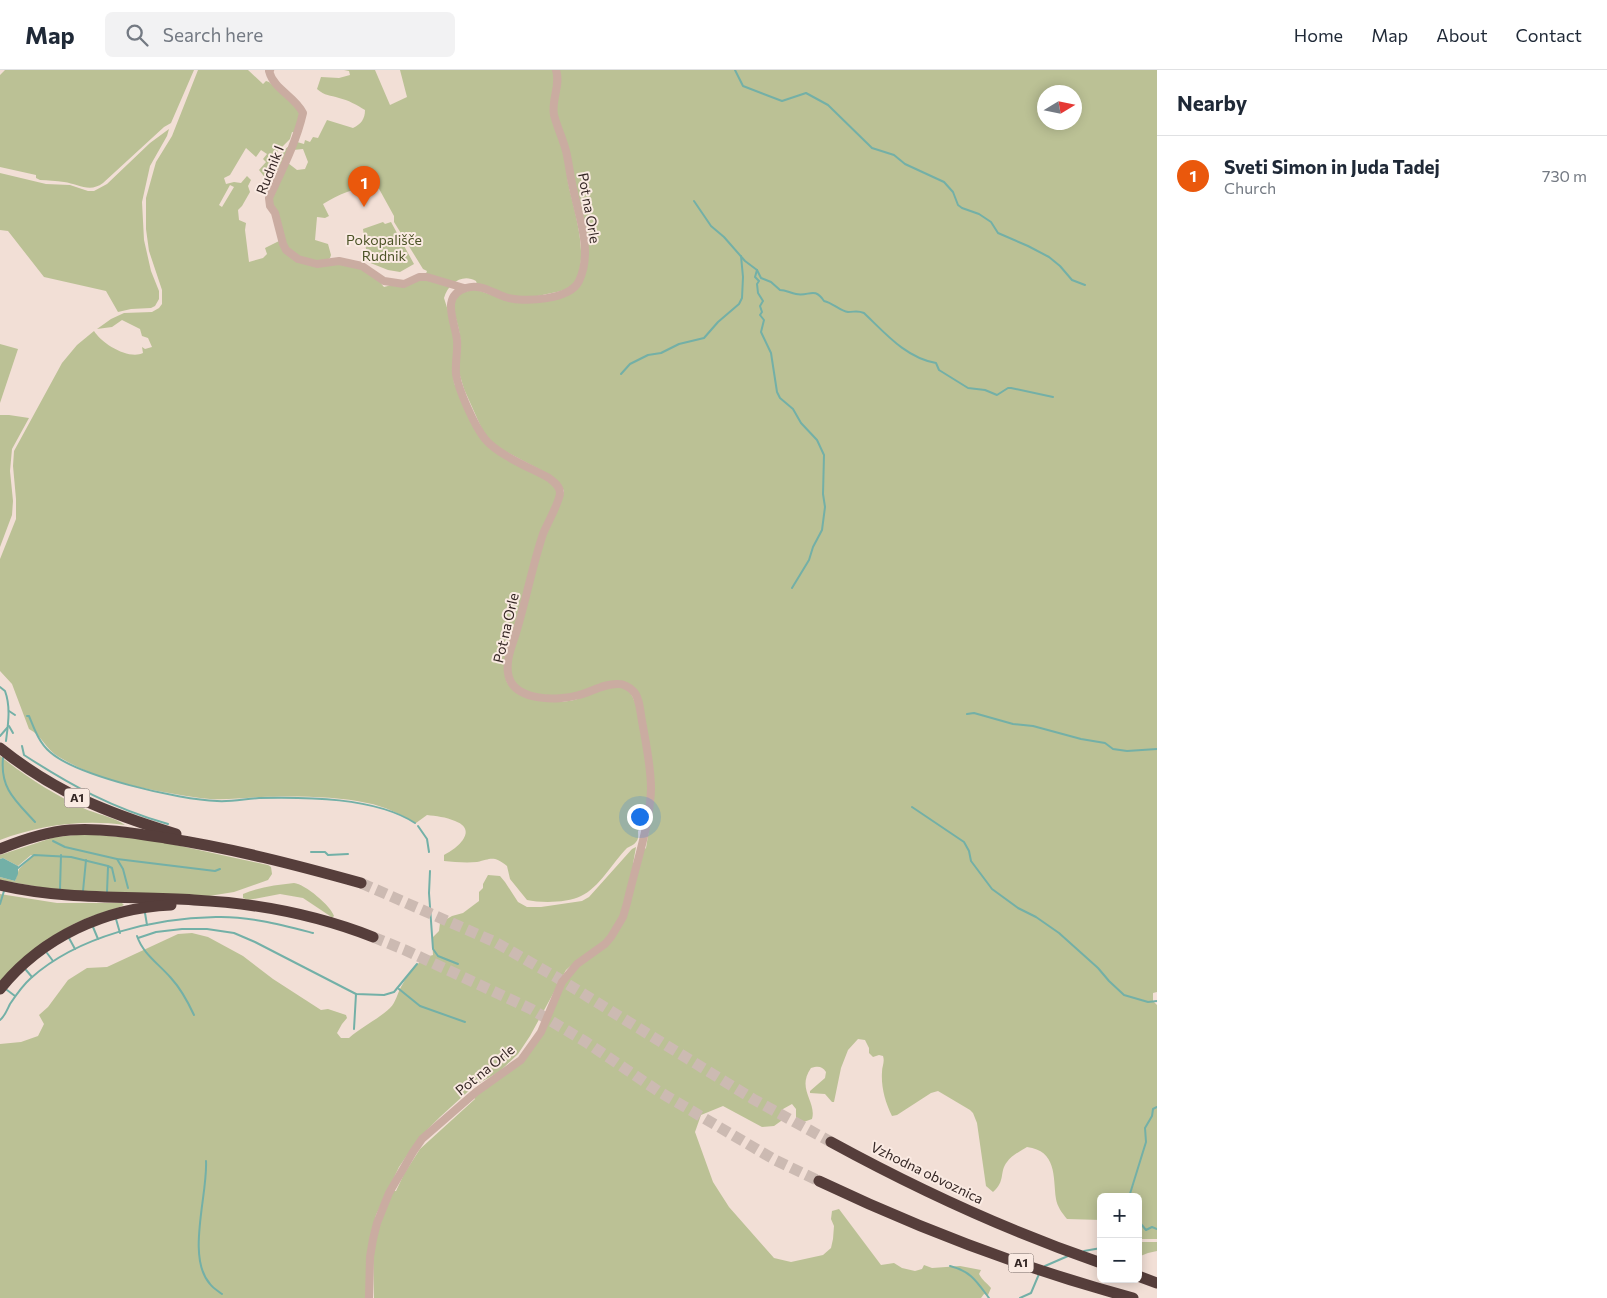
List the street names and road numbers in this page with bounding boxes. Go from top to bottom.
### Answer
street label: Rudnik I [252,143,287,197]
street label: Pot na Orle [575,171,604,244]
street label: Pot na Orle [489,591,522,665]
road number: A1 [64,788,90,808]
street label: Pot na Orle [452,1041,518,1099]
street label: Vzhodna obvoznica [868,1138,986,1207]
road number: A1 [1008,1254,1034,1272]

